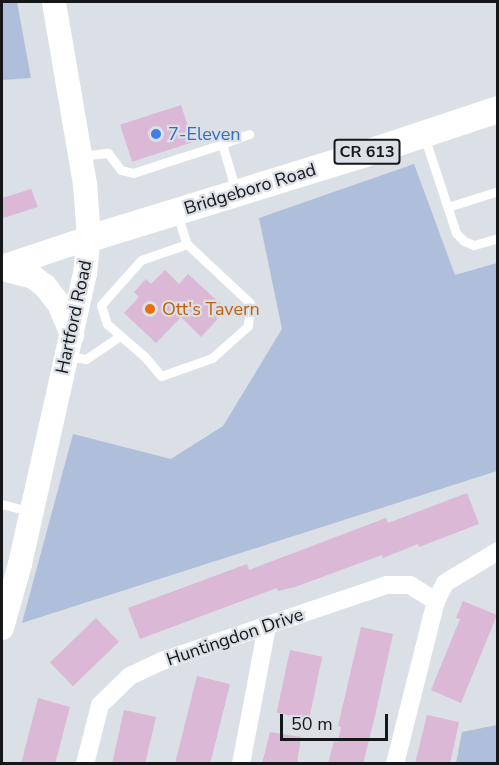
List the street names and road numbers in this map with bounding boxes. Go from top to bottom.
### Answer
road number: CR 613 [332,139,401,165]
street label: Bridgeboro Road [181,159,319,219]
street label: Hartford Road [51,258,97,376]
street label: Huntingdon Drive [164,603,306,671]

